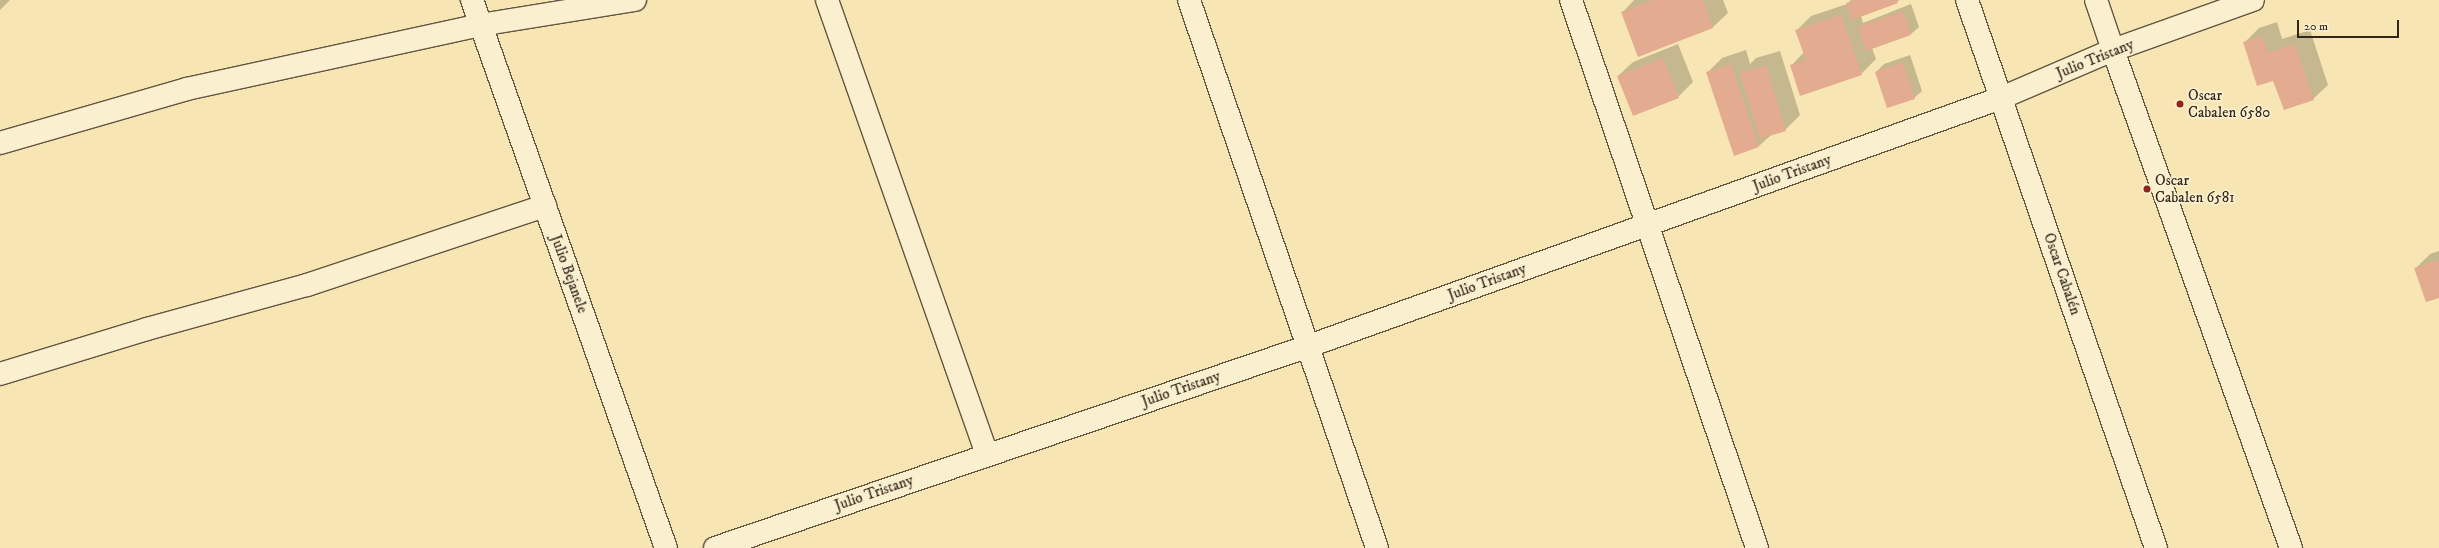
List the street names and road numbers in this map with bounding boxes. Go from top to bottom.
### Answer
street label: Julio Tristany [2054,35,2136,83]
street label: Julio Tristany [1750,150,1834,196]
street label: Oscar Cabalén [2040,231,2084,317]
street label: Julio Bejanele [546,232,592,316]
street label: Julio Tristany [1445,259,1529,305]
street label: Julio Tristany [1139,367,1223,411]
street label: Julio Tristany [832,471,916,515]

